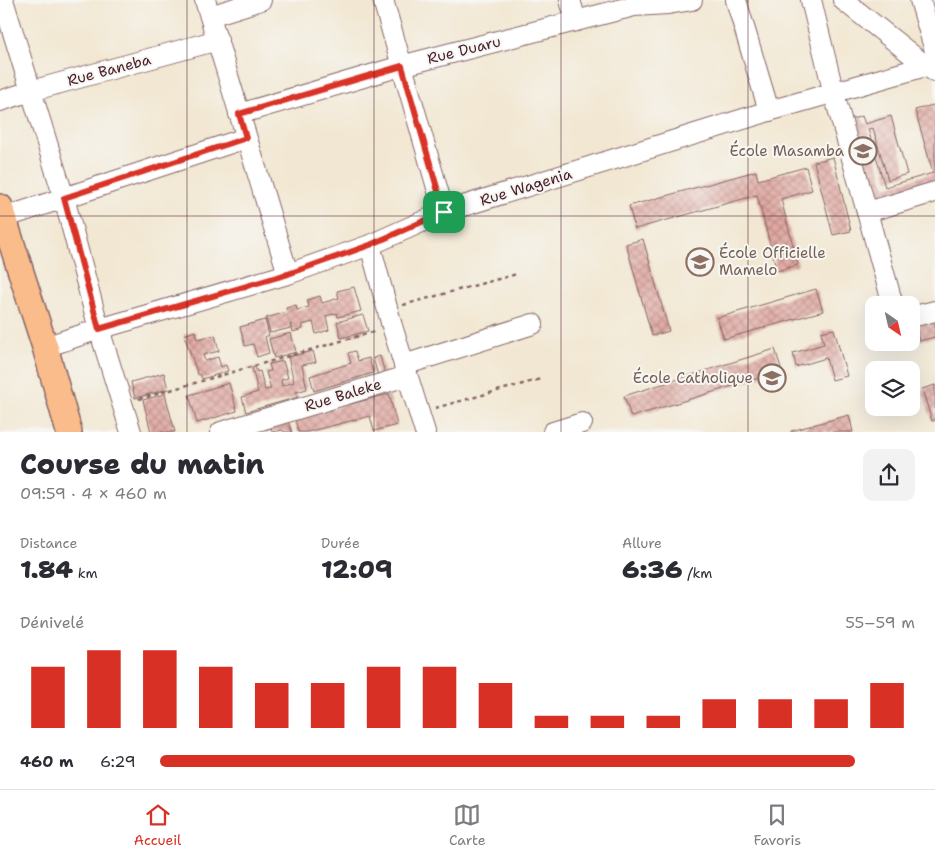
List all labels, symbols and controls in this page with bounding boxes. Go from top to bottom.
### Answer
street label: Rue Duaru [425,31,503,69]
street label: Rue Baneba [65,49,154,91]
school or university icon: École Masamba [848,136,878,166]
place label: École Masamba [729,140,845,161]
street label: Rue Wagenia [478,163,575,210]
pin [423,191,465,233]
icon: arrive [430,198,458,226]
place label: École Officielle Mamelo [719,242,826,280]
school or university icon: École Officielle Mamelo [685,247,715,277]
north arrow [865,296,920,351]
map controls [865,296,920,416]
button: layers [865,361,920,416]
school or university icon: École Catholique [757,363,787,393]
place label: École Catholique [633,367,753,388]
street label: Rue Baleke [302,374,384,416]
text: Course du matin [20,445,264,483]
button: share [863,449,915,501]
text: 09:59 · 4 × 460 m [20,483,167,504]
text: Distance [20,534,77,552]
text: Durée [321,534,360,552]
text: Allure [622,534,662,552]
text: 1.84 [20,552,73,586]
text: 12:09 [321,552,392,586]
text: 6:36 [622,552,682,586]
text: km [73,564,98,582]
text: /km [682,564,712,582]
text: Dénivelé [20,612,84,633]
text: 55–59 m [845,612,915,633]
text: 460 m [20,751,74,772]
text: 6:29 [100,751,136,772]
tab: Accueil [134,801,181,849]
tab: Carte [449,801,486,849]
tab: Favoris [753,801,801,849]

